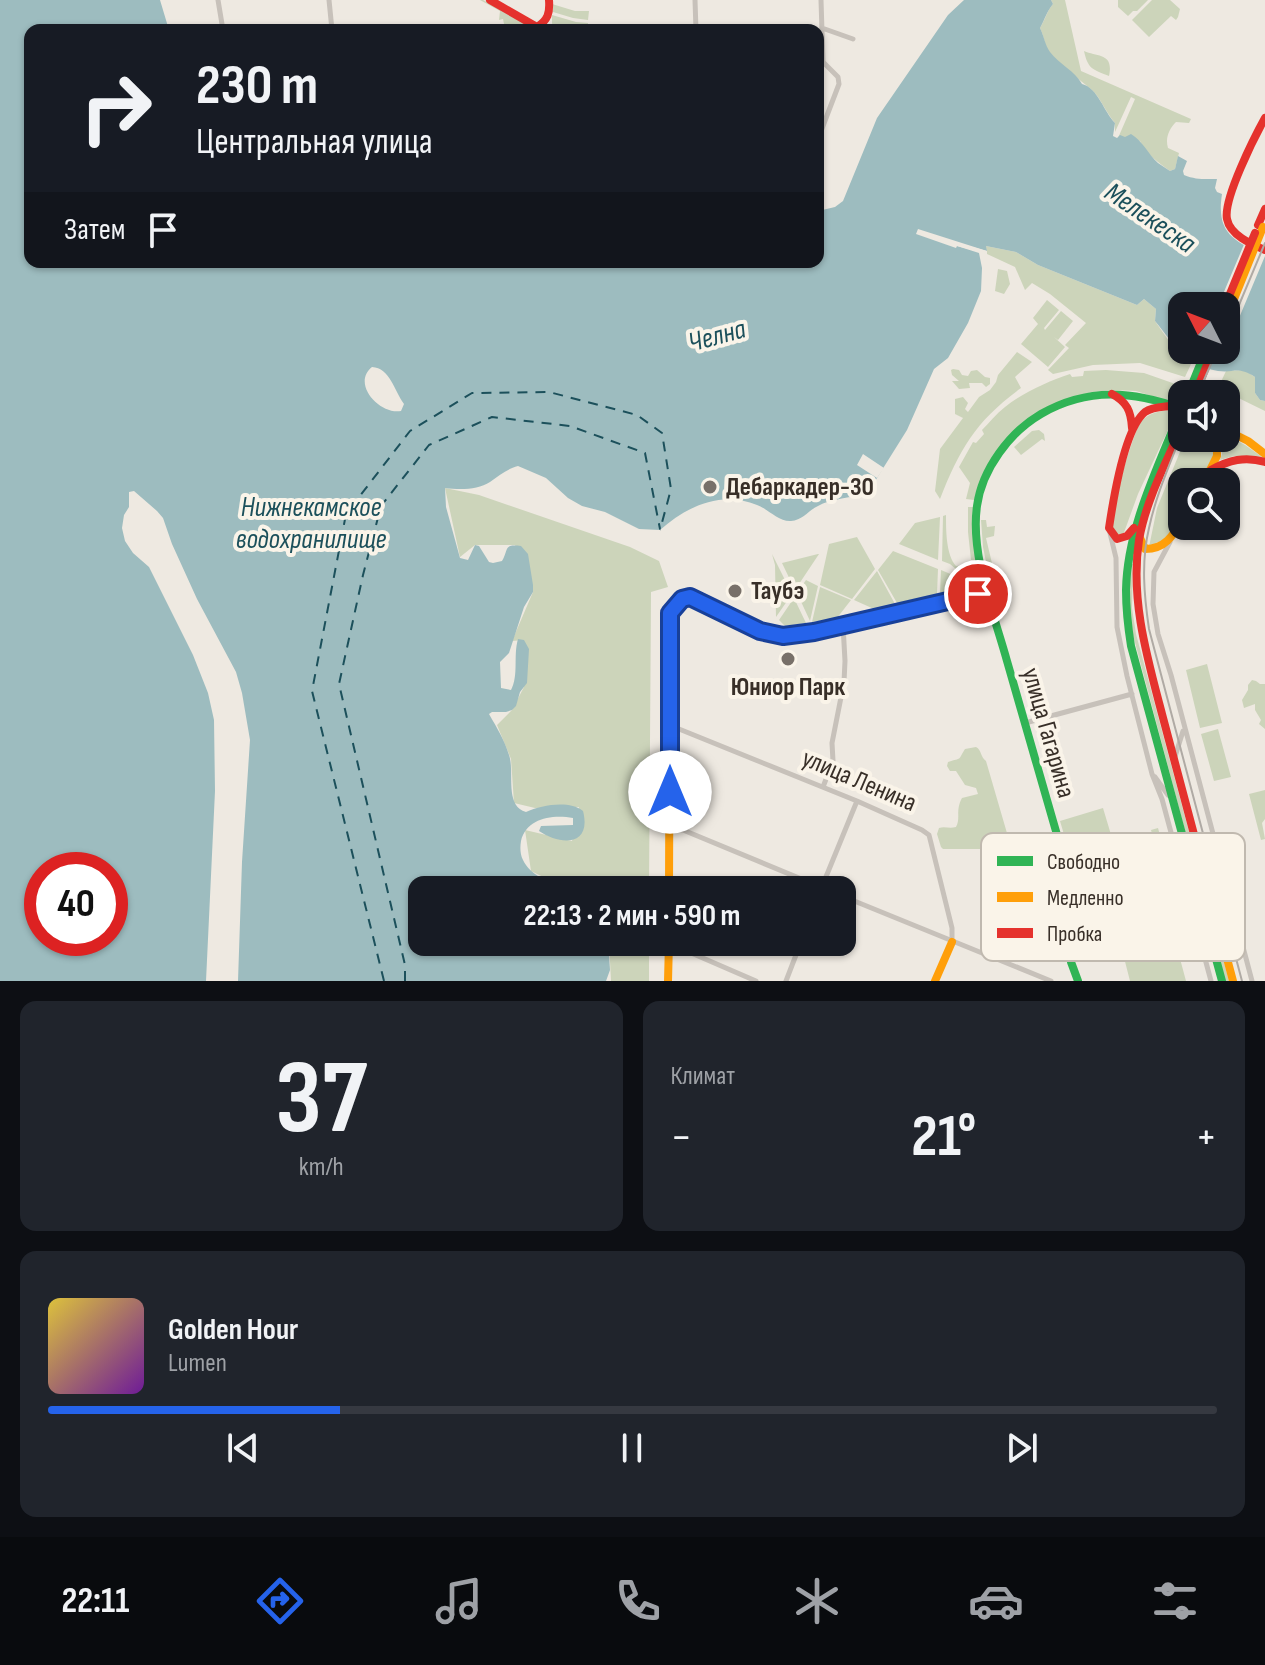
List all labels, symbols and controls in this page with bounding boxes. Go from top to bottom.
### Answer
text: 230 m [196,53,318,120]
icon: right [64,56,168,160]
text: Центральная улица [196,121,433,164]
water label: Мелекеска [1098,176,1202,261]
icon: arrive [141,208,185,252]
text: Затем [64,212,125,248]
north arrow [1168,292,1240,364]
map controls [1168,292,1240,540]
water label: Челна [685,312,750,359]
button: sound [1168,380,1240,452]
button: search [1168,468,1240,540]
place label: Дебаркадер-30 [726,472,874,503]
marker: Дебаркадер-30 [701,478,719,496]
water label: Нижнекамское водохранилище [236,491,387,556]
pin [944,560,1012,628]
icon: arrive [956,572,1000,616]
place label: Таубэ [751,576,804,607]
marker: Таубэ [726,582,744,600]
marker: Юниор Парк [779,650,797,668]
street label: улица Гагарина [1015,664,1081,802]
place label: Юниор Парк [731,672,845,703]
street label: улица Ленина [797,743,921,819]
position arrow [628,750,712,834]
legend [981,833,1245,961]
text: Свободно [1047,849,1120,876]
speed limit sign: 40 [24,852,128,956]
text: Медленно [1047,885,1124,912]
text: 22:13 · 2 мин · 590 m [523,898,741,934]
text: Пробка [1047,921,1102,948]
text: 37 [275,1037,367,1162]
text: Климат [671,1061,735,1092]
text: 21° [911,1101,976,1173]
text: − [671,1111,692,1164]
text: + [1195,1111,1217,1164]
text: km/h [299,1152,344,1183]
text: Golden Hour [168,1312,298,1348]
text: Lumen [168,1348,227,1379]
icon: previous [221,1426,265,1470]
icon: pause [610,1426,654,1470]
icon: next [1000,1426,1044,1470]
icon: directions [252,1573,308,1629]
icon: music [431,1573,487,1629]
icon: phone [610,1573,666,1629]
icon: climate [789,1573,845,1629]
icon: car [968,1573,1024,1629]
icon: filters [1147,1573,1203,1629]
text: 22:11 [62,1580,129,1623]

